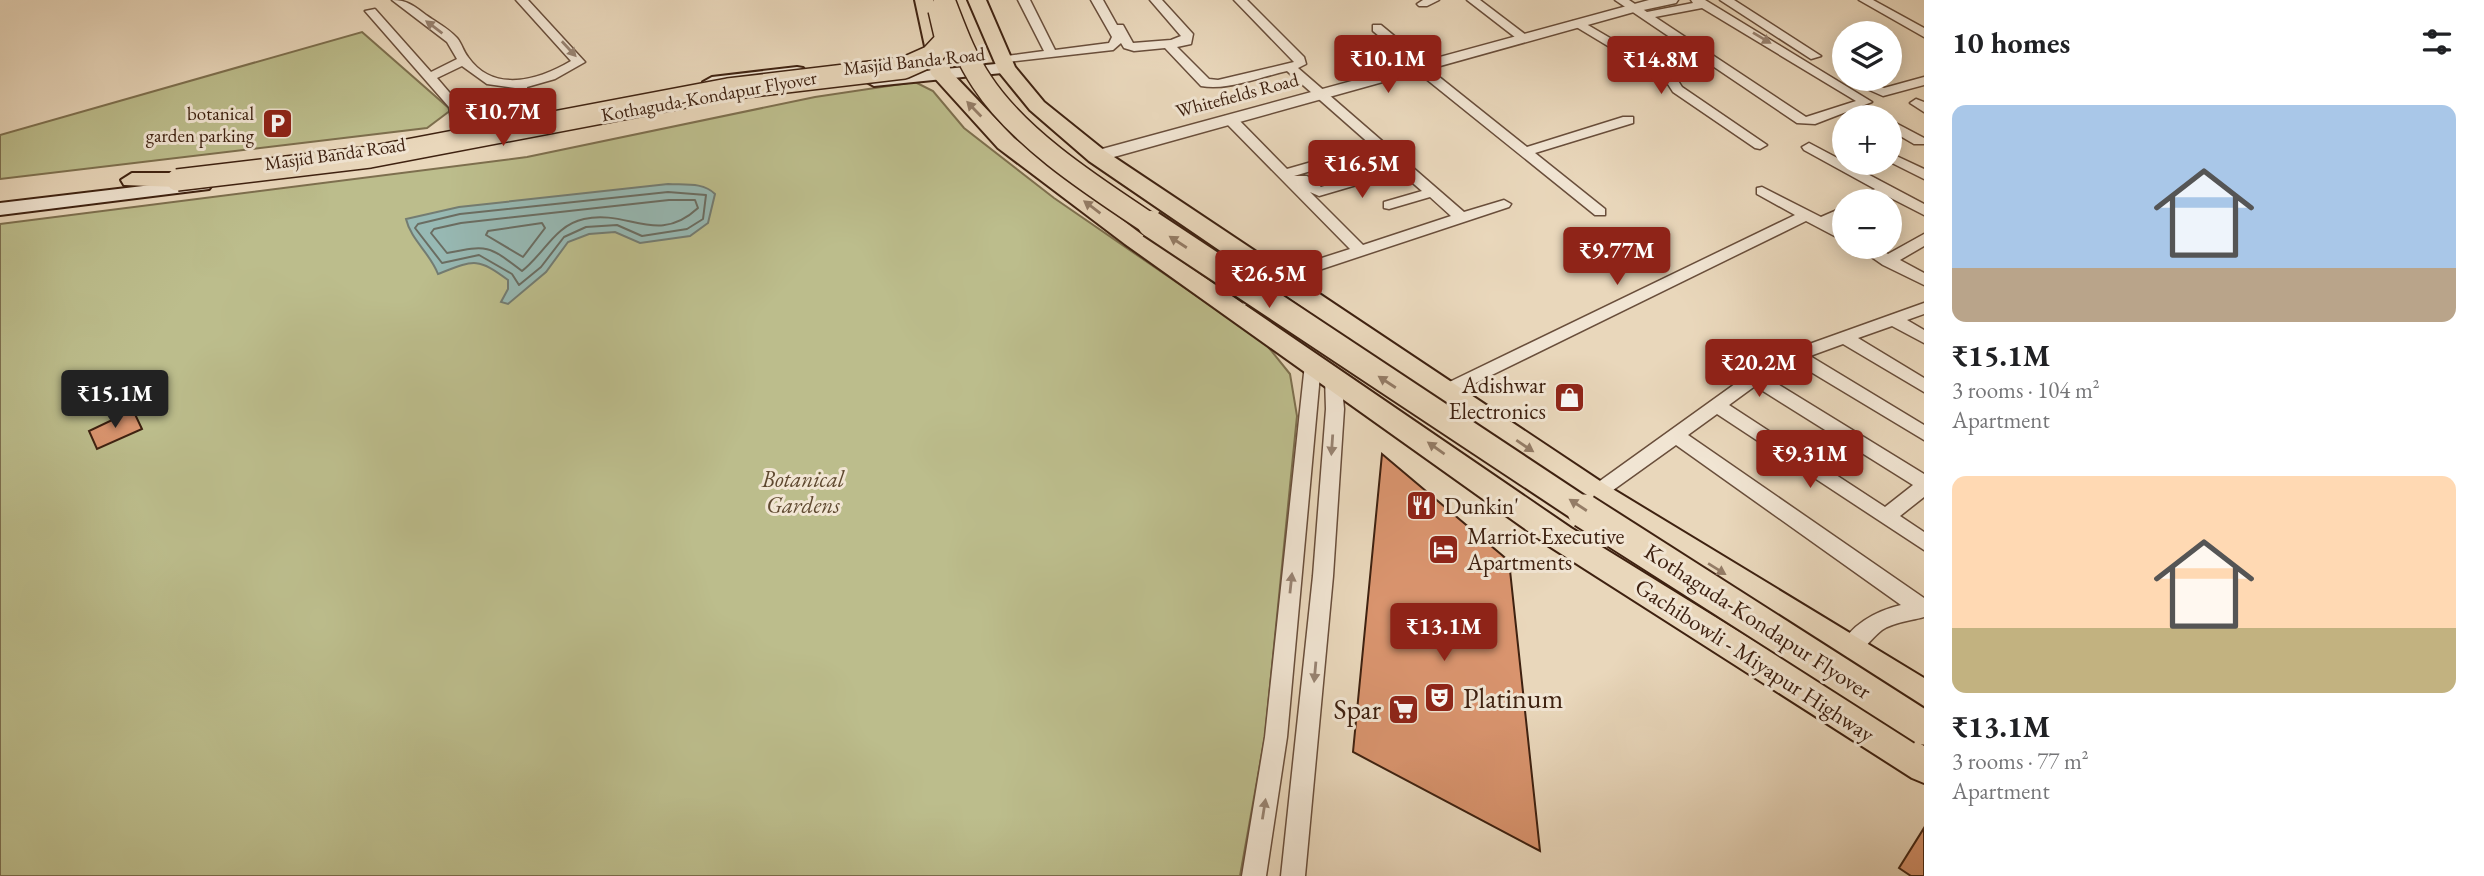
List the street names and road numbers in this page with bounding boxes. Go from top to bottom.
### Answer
street label: Masjid Banda Road [842,41,986,81]
street label: Kothaguda-Kondapur Flyover [599,65,820,127]
street label: Whitefields Road [1173,66,1302,123]
street label: Masjid Banda Road [263,132,408,176]
street label: Kothaguda-Kondapur Flyover [1639,536,1878,706]
street label: Gachibowli - Miyapur Highway [1630,571,1881,749]

